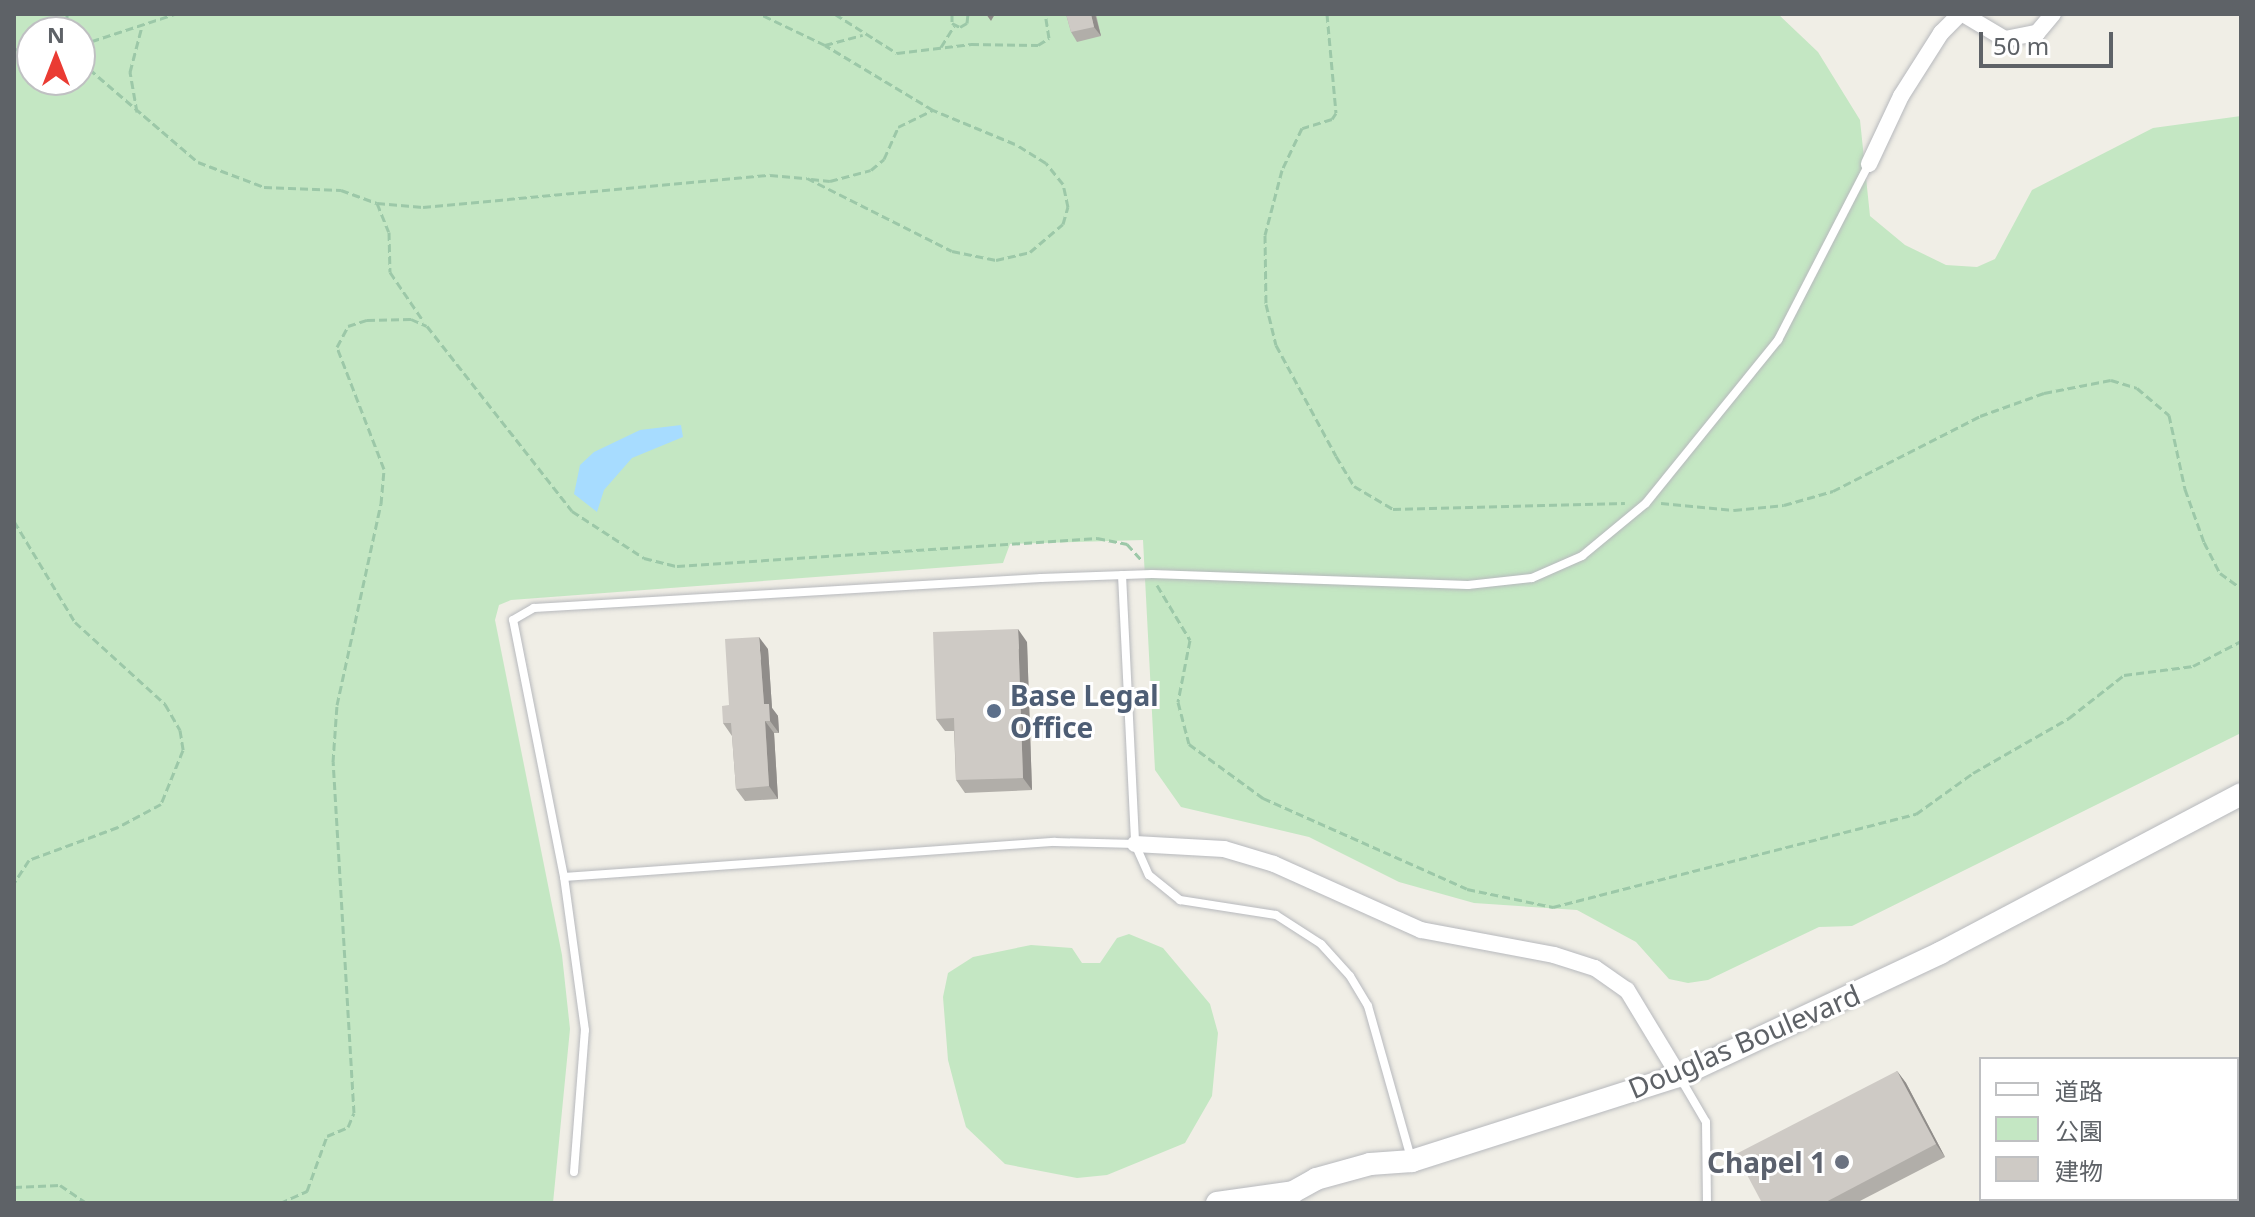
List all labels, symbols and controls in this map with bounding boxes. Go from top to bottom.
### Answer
north arrow [16,16,96,96]
scale bar [1983,16,2117,66]
text: N [47,19,65,49]
text: 50 m [1993,29,2049,62]
place label: Base Legal Office [1010,678,1159,744]
marker: Base Legal Office [985,702,1003,720]
street label: Douglas Boulevard [1623,977,1865,1105]
legend [1979,1057,2239,1201]
text: 道路 [2055,1074,2103,1107]
text: 公園 [2055,1114,2103,1147]
place label: Chapel 1 [1707,1145,1826,1179]
marker: Chapel 1 [1833,1153,1851,1171]
text: 建物 [2055,1154,2103,1187]

